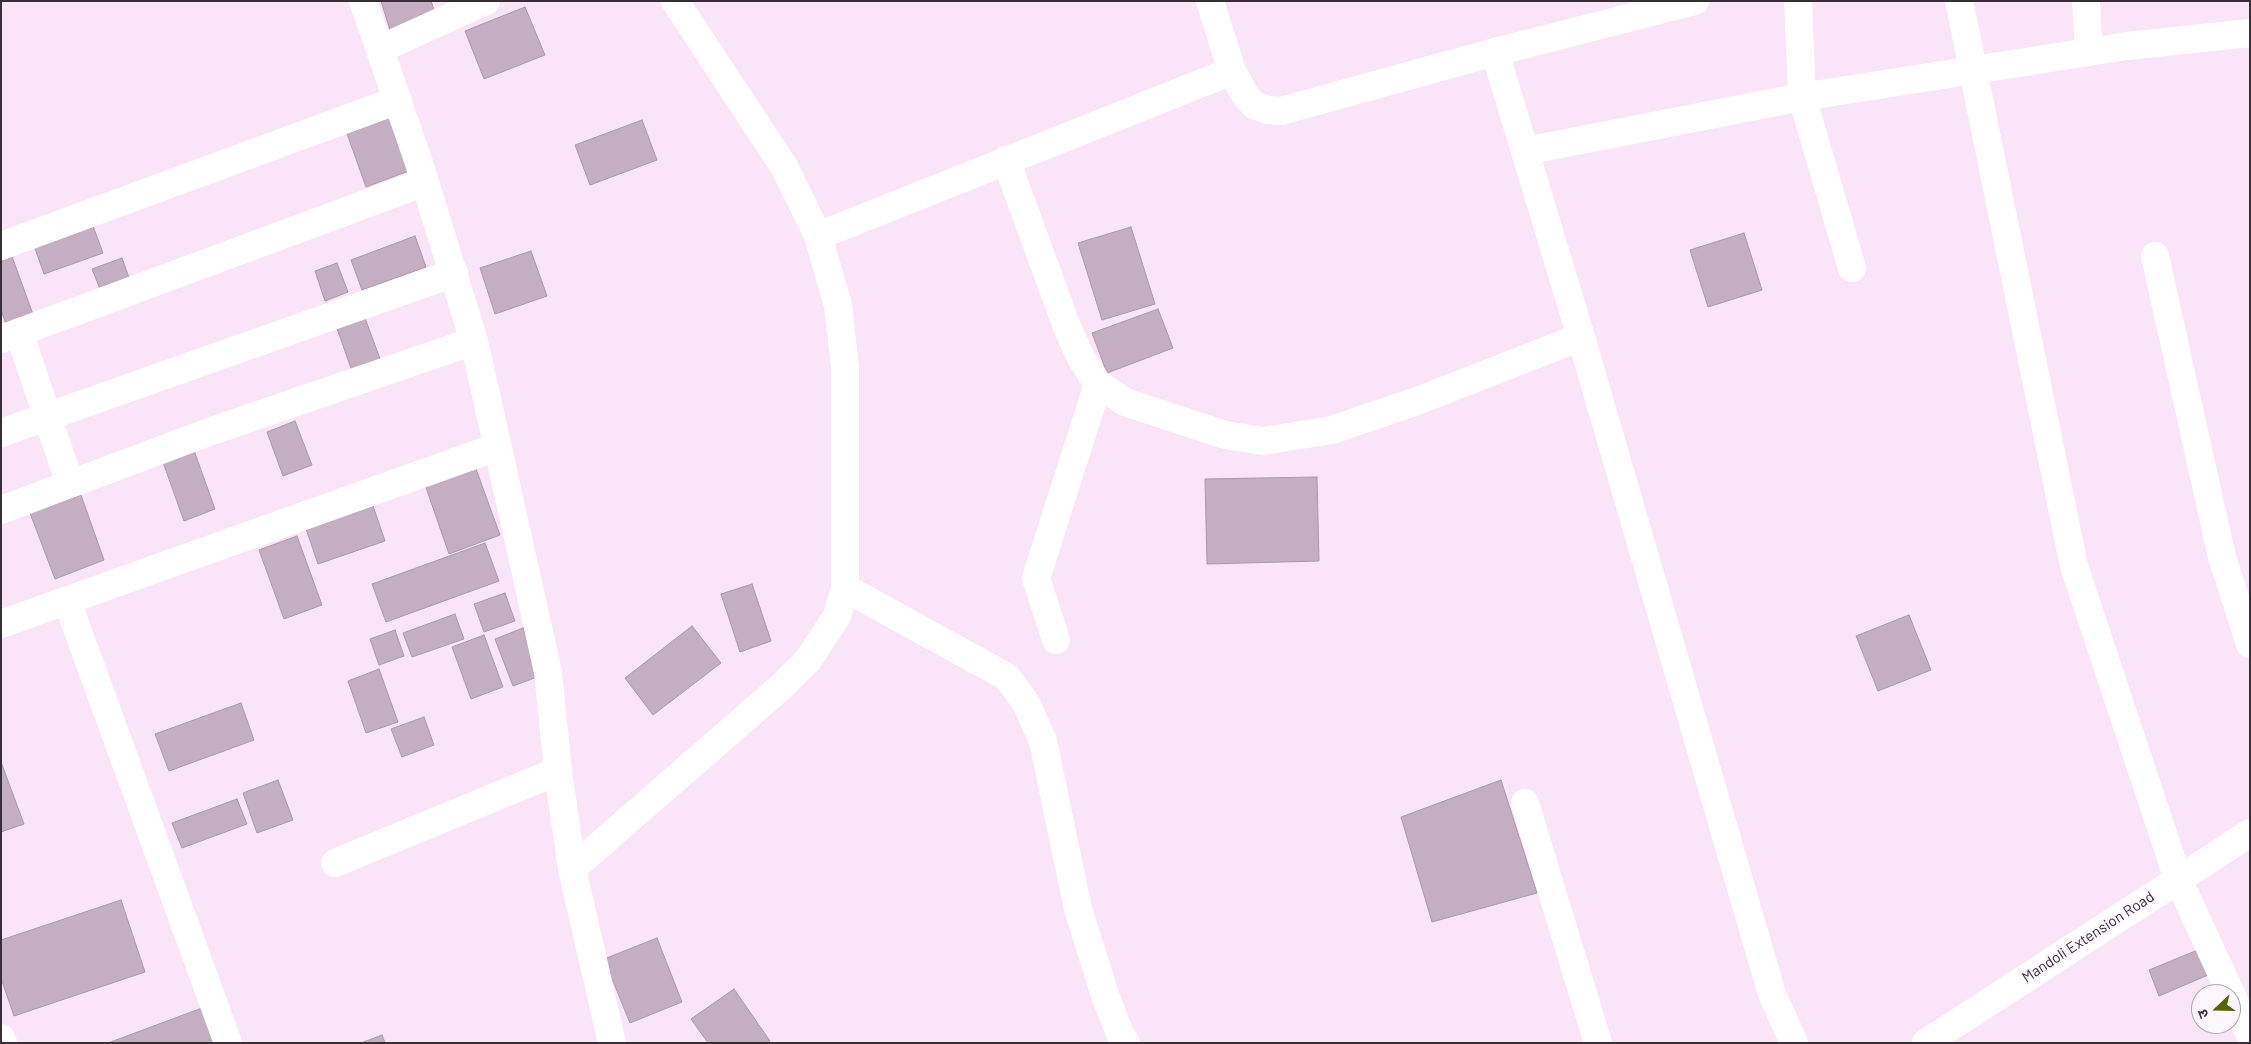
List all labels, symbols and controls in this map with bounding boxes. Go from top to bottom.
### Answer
street label: Mandoli Extension Road [2019,888,2157,986]
north arrow [2191,984,2241,1034]
text: उ [2193,1007,2212,1021]

